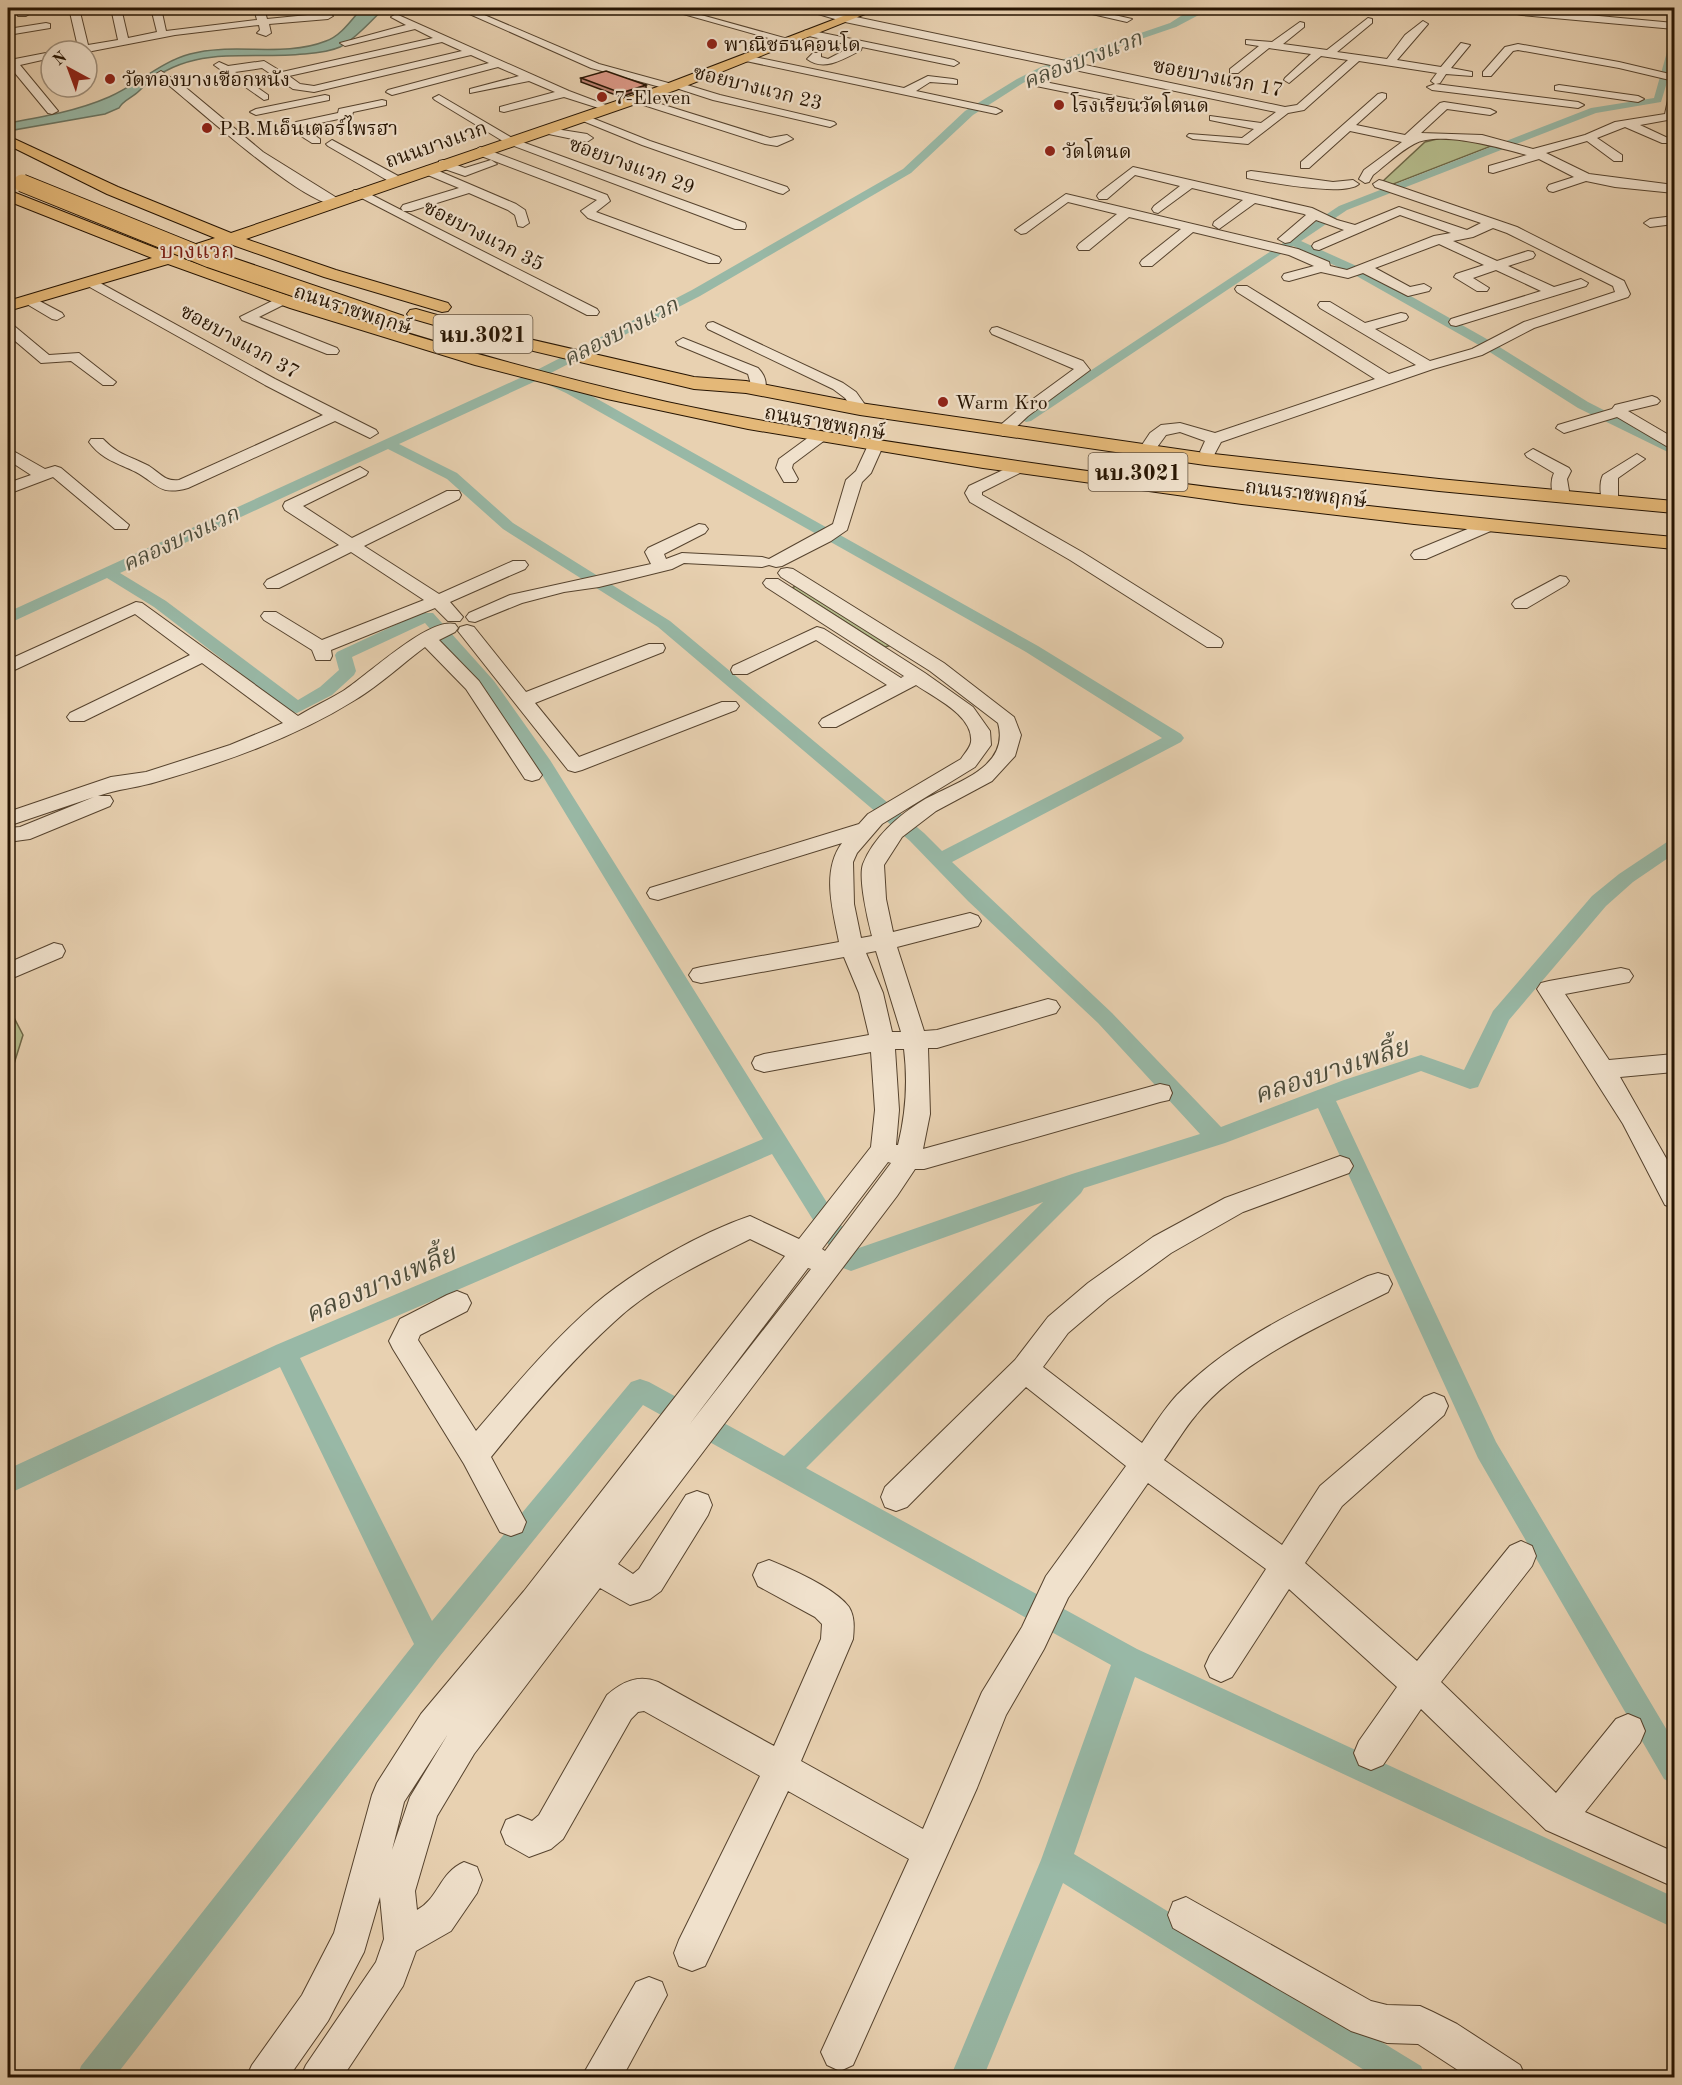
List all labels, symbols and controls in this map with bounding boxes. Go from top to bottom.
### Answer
water label: คลองบางแวก [1020,28,1146,94]
place label: พาณิชธนคอนโด [724,30,861,56]
marker: พาณิชธนคอนโด [705,37,719,51]
north arrow [39,39,99,99]
text: N [51,49,71,69]
street label: ซอยบางแวก 17 [1151,57,1285,101]
street label: ซอยบางแวก 23 [691,63,824,115]
place label: วัดทองบางเชือกหนัง [122,70,290,91]
marker: วัดทองบางเชือกหนัง [103,72,117,86]
place label: 7-Eleven [614,89,691,109]
marker: 7-Eleven [595,90,609,104]
place label: โรงเรียนวัดโตนด [1070,91,1209,117]
marker: โรงเรียนวัดโตนด [1052,98,1066,112]
place label: P.B.Mเอ็นเตอร์ไพรฮา [219,115,398,140]
street label: ถนนบางแวก [383,119,490,173]
marker: P.B.Mเอ็นเตอร์ไพรฮา [200,121,214,135]
street label: ซอยบางแวก 29 [566,135,697,199]
place label: วัดโตนด [1062,137,1131,163]
marker: วัดโตนด [1043,144,1057,158]
street label: ซอยบางแวก 35 [420,198,547,276]
district label: บางแวก [160,241,234,263]
street label: ถนนราชพฤกษ์ [291,280,415,339]
water label: คลองบางแวก [560,294,682,371]
street label: ซอยบางแวก 37 [176,302,302,384]
road number: นบ.3021 [434,315,532,353]
place label: Warm Kro [955,394,1048,414]
marker: Warm Kro [936,395,950,409]
street label: ถนนราชพฤกษ์ [763,401,887,445]
road number: นบ.3021 [1088,453,1188,491]
street label: ถนนราชพฤกษ์ [1244,475,1368,512]
water label: คลองบางแวก [119,503,243,576]
water label: คลองบางเพลี้ย [1249,1027,1414,1109]
water label: คลองบางเพลี้ย [298,1233,461,1328]

